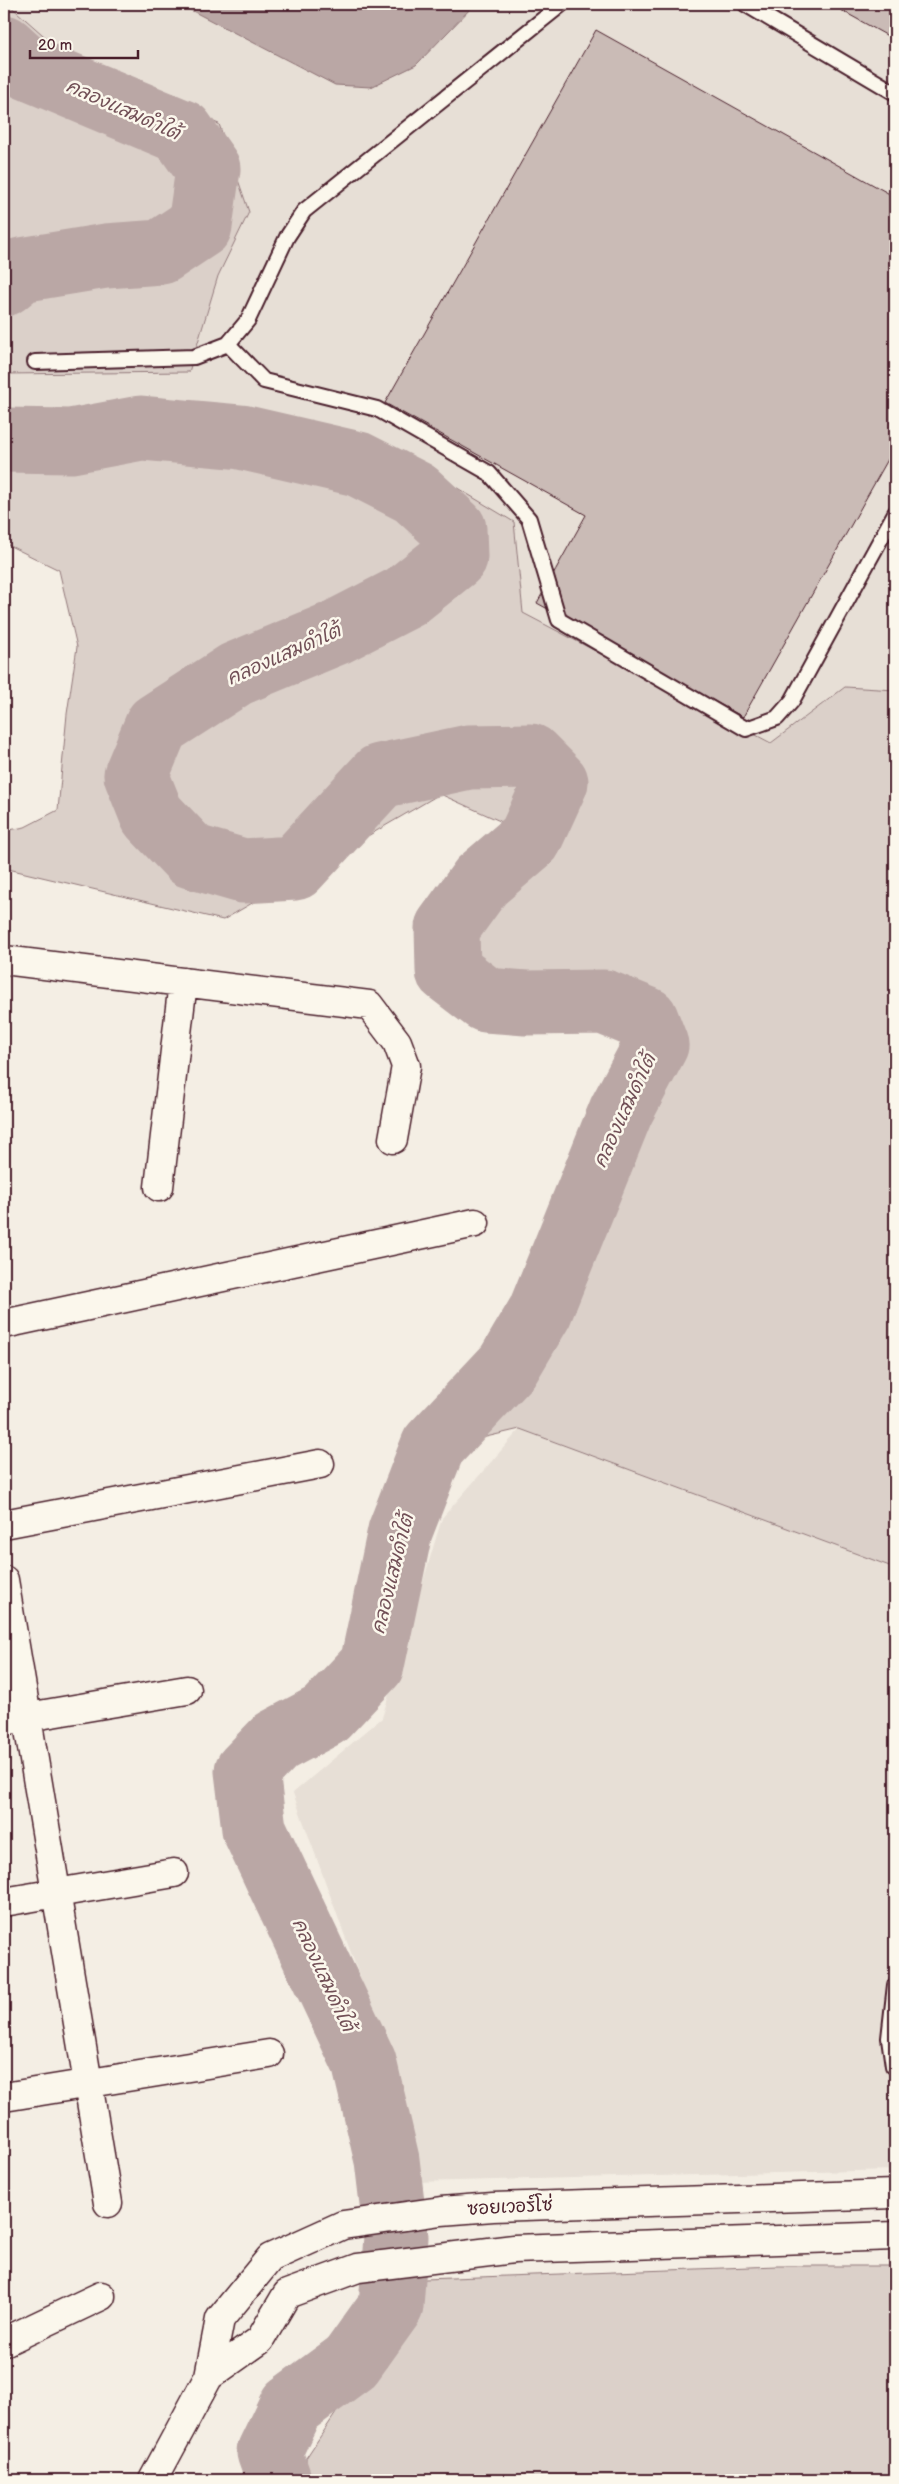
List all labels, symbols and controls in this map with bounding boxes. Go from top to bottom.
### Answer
scale bar [30,28,138,60]
text: 20 m [38,36,72,55]
water label: คลองแสมดำใต้ [62,73,187,147]
water label: คลองแสมดำใต้ [223,616,348,690]
water label: คลองแสมดำใต้ [587,1047,663,1171]
water label: คลองแสมดำใต้ [365,1508,420,1636]
water label: คลองแสมดำใต้ [287,1914,362,2038]
street label: ซอยเวอร์โซ่ [467,2191,553,2220]

